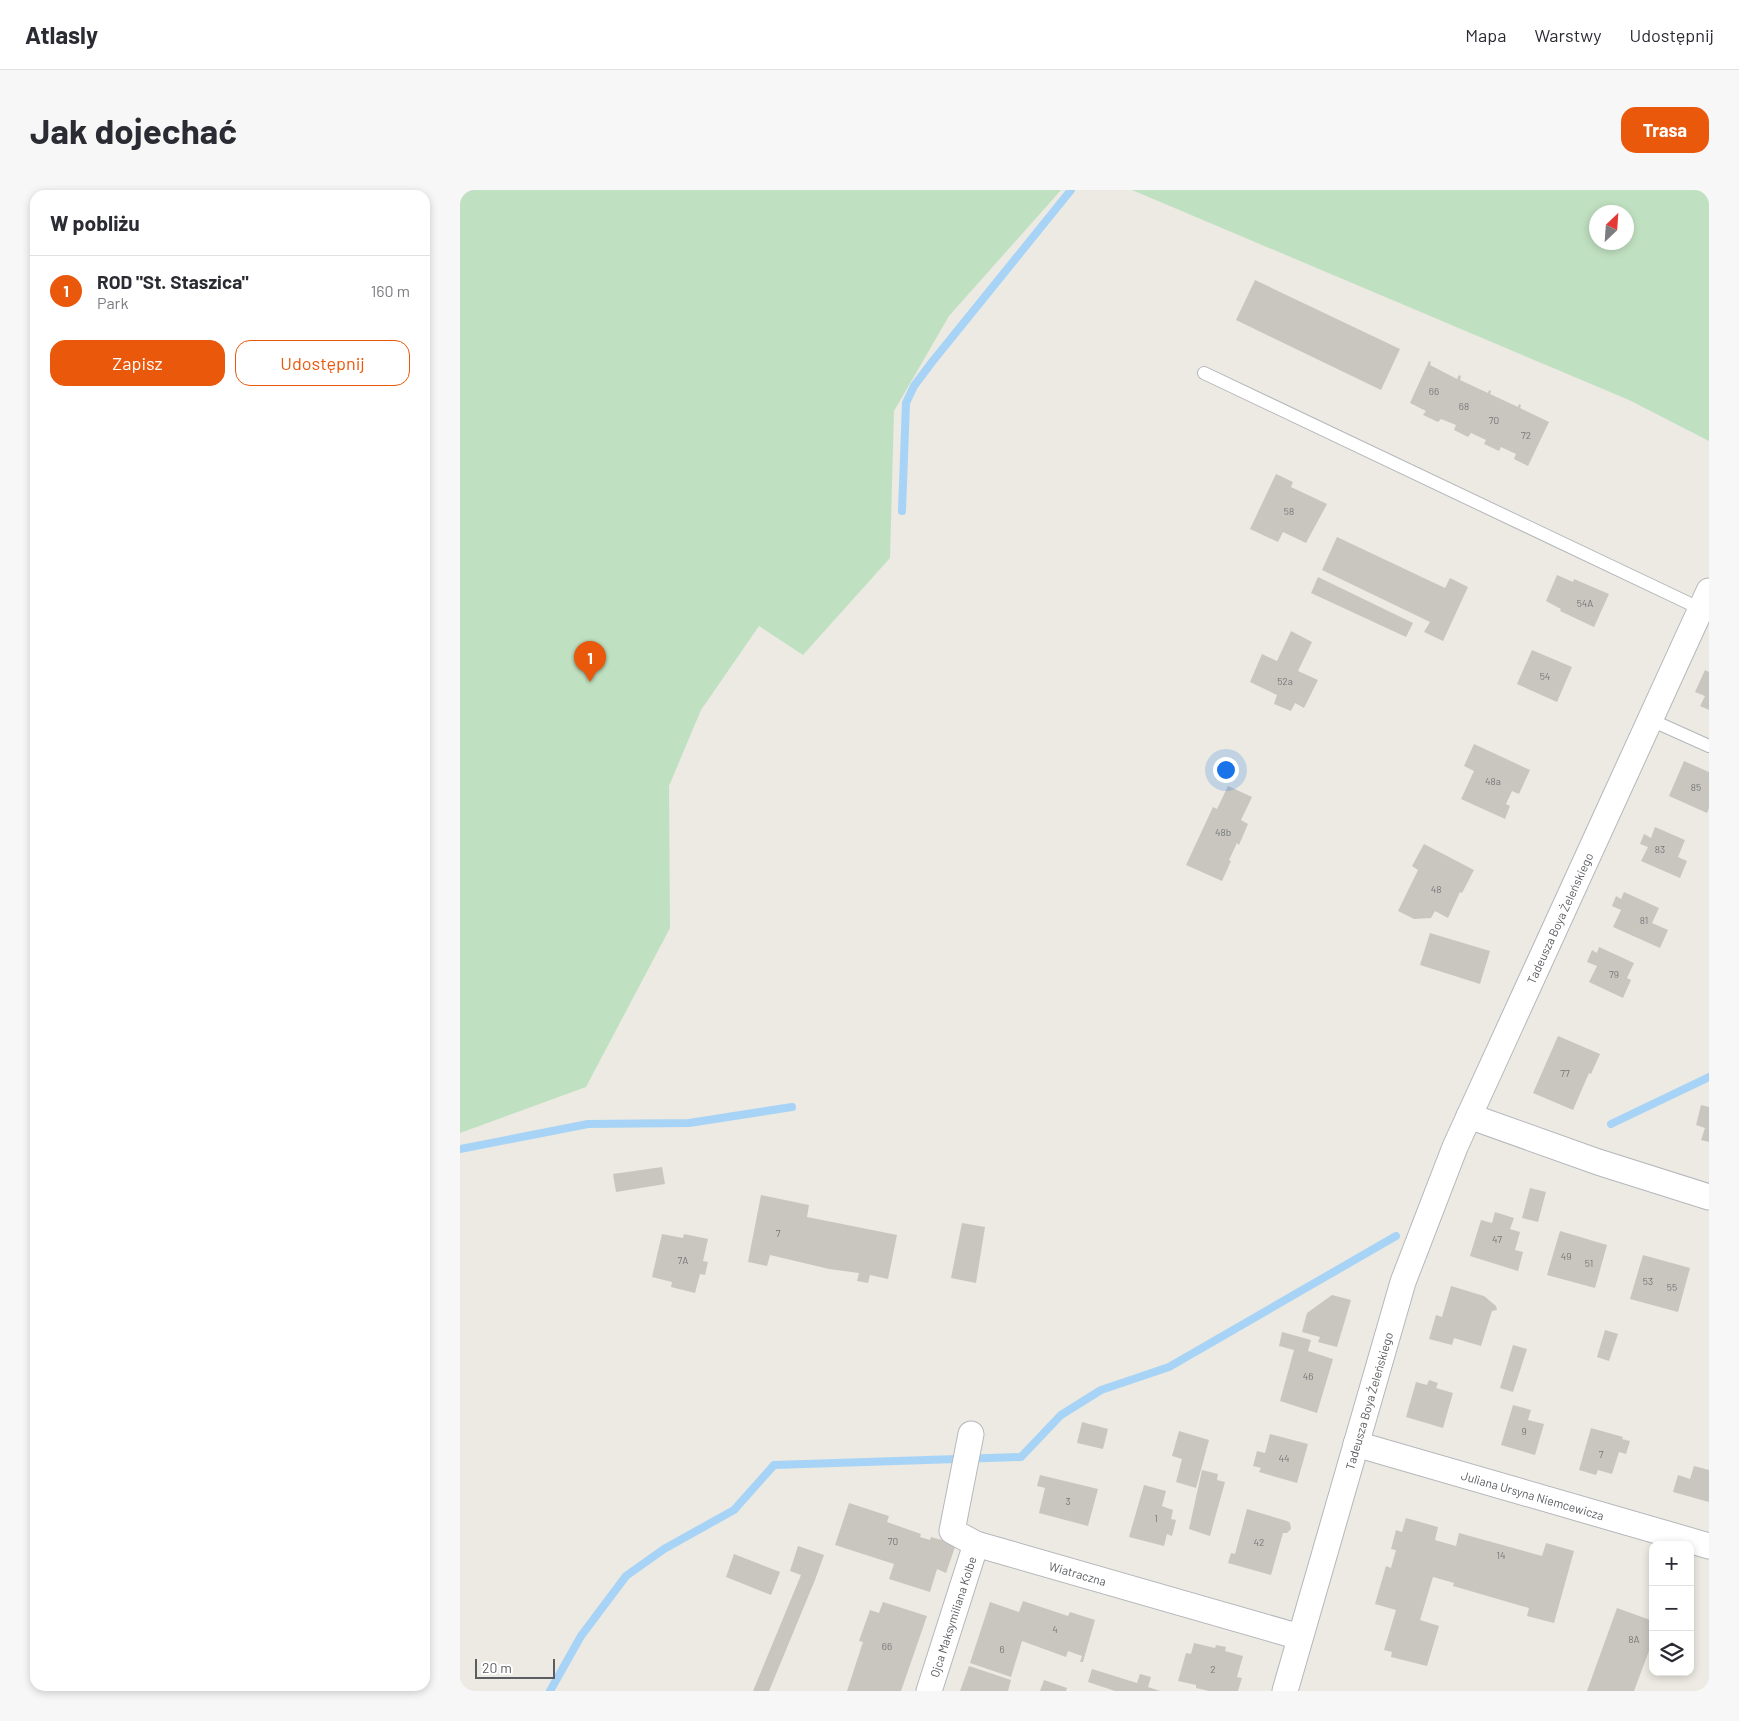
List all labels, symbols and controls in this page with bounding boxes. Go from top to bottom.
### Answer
text: Atlasly [25,20,98,49]
text: Mapa [1465,24,1506,46]
text: Warstwy [1534,24,1602,46]
text: Udostępnij [1630,24,1714,46]
button: Trasa [1621,107,1709,153]
text: Jak dojechać [30,109,237,151]
north arrow [1589,205,1634,250]
text: W pobliżu [50,210,140,235]
text: ROD "St. Staszica" [97,270,249,293]
text: 1 [63,281,69,300]
text: 160 m [371,281,410,300]
text: Park [97,293,128,312]
button: Zapisz [50,340,225,386]
button: Udostępnij [235,340,410,386]
house number: 66 [1429,385,1439,397]
house number: 68 [1459,400,1469,412]
house number: 70 [1489,414,1499,426]
house number: 72 [1521,429,1531,441]
house number: 58 [1284,505,1294,517]
house number: 54A [1577,597,1593,609]
pin: 1 [574,641,606,682]
house number: 54 [1540,670,1550,682]
house number: 52a [1277,675,1293,687]
your location [1213,757,1239,783]
house number: 48a [1485,775,1501,787]
house number: 85 [1691,781,1701,793]
house number: 48b [1215,826,1231,838]
house number: 83 [1655,843,1665,855]
street label: Tadeusza Boya Żeleńskiego [1524,850,1596,986]
house number: 48 [1431,883,1441,895]
house number: 81 [1640,914,1648,926]
house number: 79 [1609,968,1619,980]
house number: 77 [1560,1067,1570,1079]
house number: 7 [776,1227,781,1239]
house number: 47 [1492,1233,1502,1245]
house number: 49 [1561,1250,1571,1262]
house number: 7A [678,1254,688,1266]
house number: 51 [1585,1257,1593,1269]
house number: 53 [1643,1275,1653,1287]
house number: 55 [1667,1281,1677,1293]
street label: Tadeusza Boya Żeleńskiego [1342,1330,1395,1471]
house number: 46 [1303,1370,1313,1382]
house number: 9 [1521,1425,1527,1437]
house number: 7 [1599,1448,1604,1460]
house number: 44 [1278,1452,1290,1464]
street label: Juliana Ursyna Niemcewicza [1460,1468,1606,1522]
house number: 3 [1065,1495,1071,1507]
house number: 1 [1154,1512,1158,1524]
house number: 70 [888,1535,898,1547]
house number: 42 [1254,1536,1264,1548]
map controls [1649,1541,1694,1676]
button: + [1649,1541,1694,1586]
house number: 14 [1496,1549,1506,1561]
street label: Ojca Maksymiliana Kolbe [927,1554,979,1679]
street label: Wiatraczna [1048,1558,1108,1588]
button: − [1649,1586,1694,1631]
house number: 4 [1052,1623,1058,1635]
button: layers [1649,1631,1694,1676]
house number: 8A [1628,1633,1640,1645]
house number: 66 [882,1640,892,1652]
house number: 6 [999,1643,1005,1655]
scale bar [475,1656,555,1679]
text: 20 m [482,1659,512,1676]
house number: 2 [1210,1663,1216,1675]

